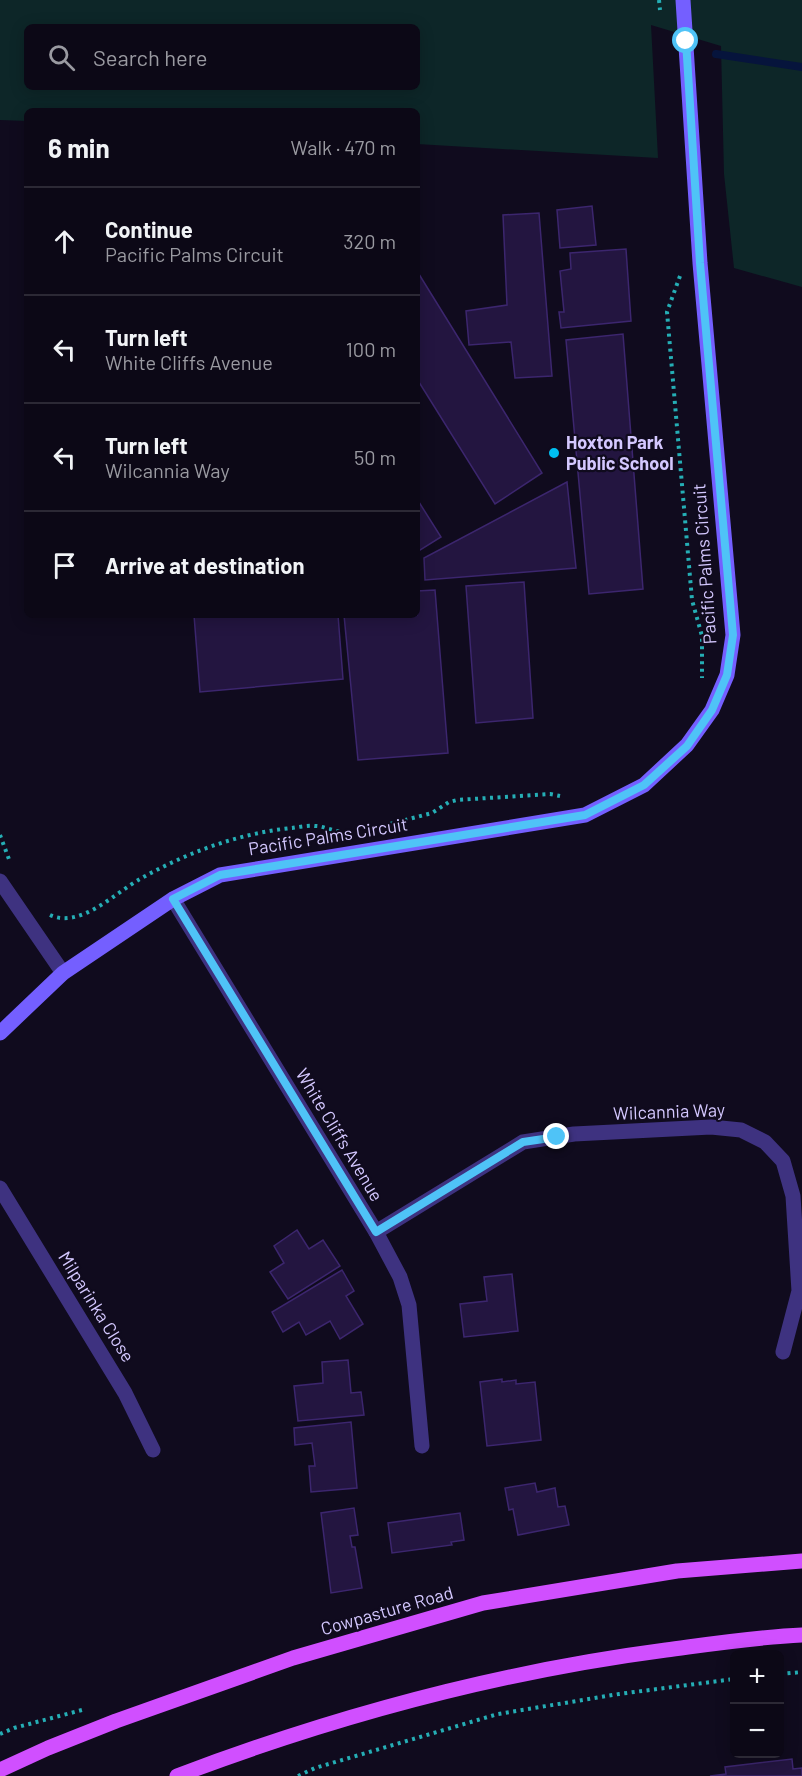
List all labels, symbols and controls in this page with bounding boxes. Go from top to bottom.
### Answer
search box [24,24,420,90]
route start [672,27,698,53]
icon: search [45,41,78,74]
text: Search here [93,44,207,70]
text: 6 min [48,132,110,163]
text: Walk · 470 m [291,135,396,159]
text: Continue [105,216,193,242]
icon: ahead [48,225,81,258]
text: 320 m [343,229,396,253]
text: Pacific Palms Circuit [105,242,284,266]
text: Turn left [105,324,188,350]
icon: left [48,333,81,366]
text: 100 m [346,337,396,361]
text: White Cliffs Avenue [105,350,273,374]
place label: Hoxton Park Public School [566,431,674,474]
text: Turn left [105,432,188,458]
icon: left [48,441,81,474]
text: 50 m [354,445,396,469]
marker: Hoxton Park Public School [547,446,561,460]
text: Wilcannia Way [105,458,230,482]
street label: Pacific Palms Circuit [687,483,721,645]
icon: arrive [48,549,81,582]
text: Arrive at destination [105,552,304,578]
street label: Pacific Palms Circuit [247,813,409,859]
street label: White Cliffs Avenue [291,1064,388,1205]
street label: Wilcannia Way [613,1098,725,1124]
route end [543,1123,569,1149]
street label: Milparinka Close [54,1247,140,1366]
street label: Cowpasture Road [318,1581,455,1639]
map controls [730,1650,784,1758]
button: + [730,1650,784,1704]
button: − [730,1704,784,1758]

